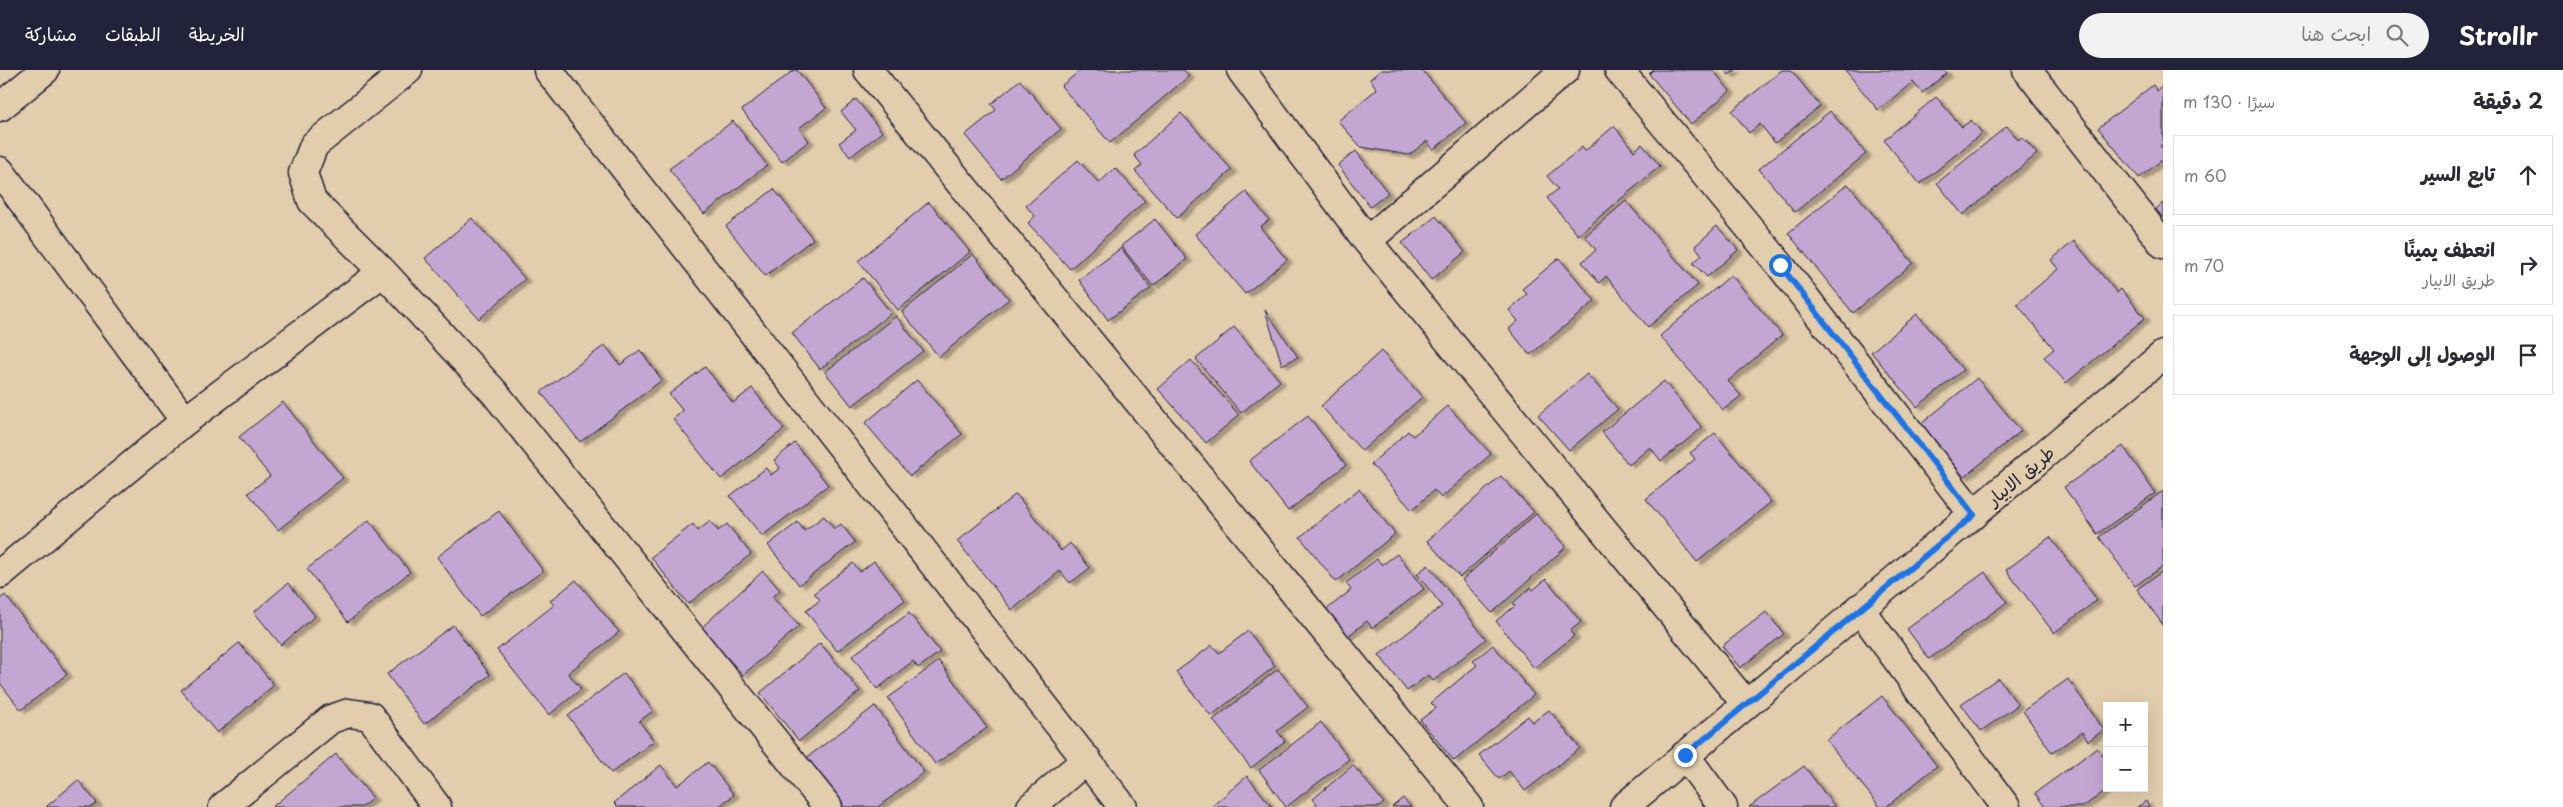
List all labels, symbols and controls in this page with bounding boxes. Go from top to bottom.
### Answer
search box [2079,13,2429,58]
text: Strollr [2459,17,2538,53]
text: ابحث هنا [2301,19,2371,47]
text: مشاركة [25,20,77,47]
text: الطبقات [105,20,161,47]
text: الخريطة [189,20,245,47]
icon: search [2383,21,2411,49]
text: 2 دقيقة [2473,84,2543,116]
text: سيرًا · 130 m [2183,89,2275,113]
text: تابع السير [2421,159,2495,187]
icon: ahead [2514,161,2542,189]
text: 60 m [2184,163,2227,187]
text: انعطف يمينًا [2404,235,2495,263]
icon: right [2514,251,2542,279]
text: 70 m [2184,253,2224,277]
route start [1769,254,1792,277]
text: طريق الابيار [2423,267,2495,291]
text: الوصول إلى الوجهة [2349,339,2495,367]
icon: arrive [2514,341,2542,369]
street label: طريق الابيار [1979,439,2060,513]
map controls [2103,702,2148,792]
button: + [2103,702,2148,747]
route end [1674,744,1697,767]
button: − [2103,747,2148,792]

